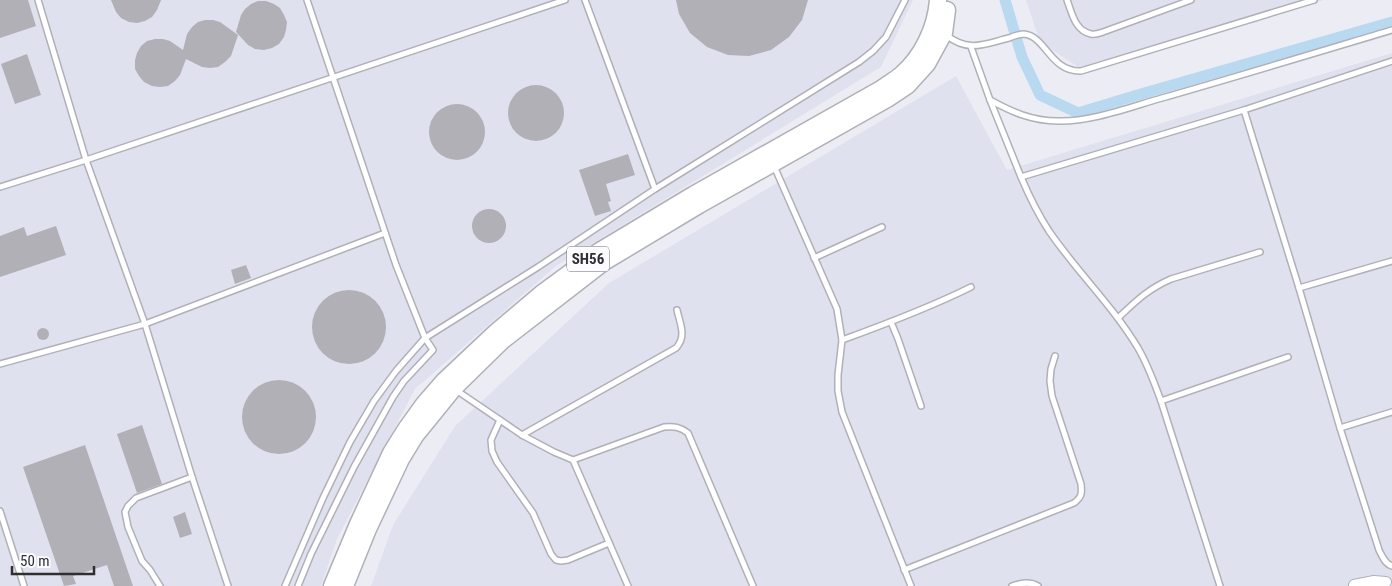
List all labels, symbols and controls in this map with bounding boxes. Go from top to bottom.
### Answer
road number: SH56 [567,246,609,272]
scale bar [12,544,95,576]
text: 50 m [20,552,50,570]

